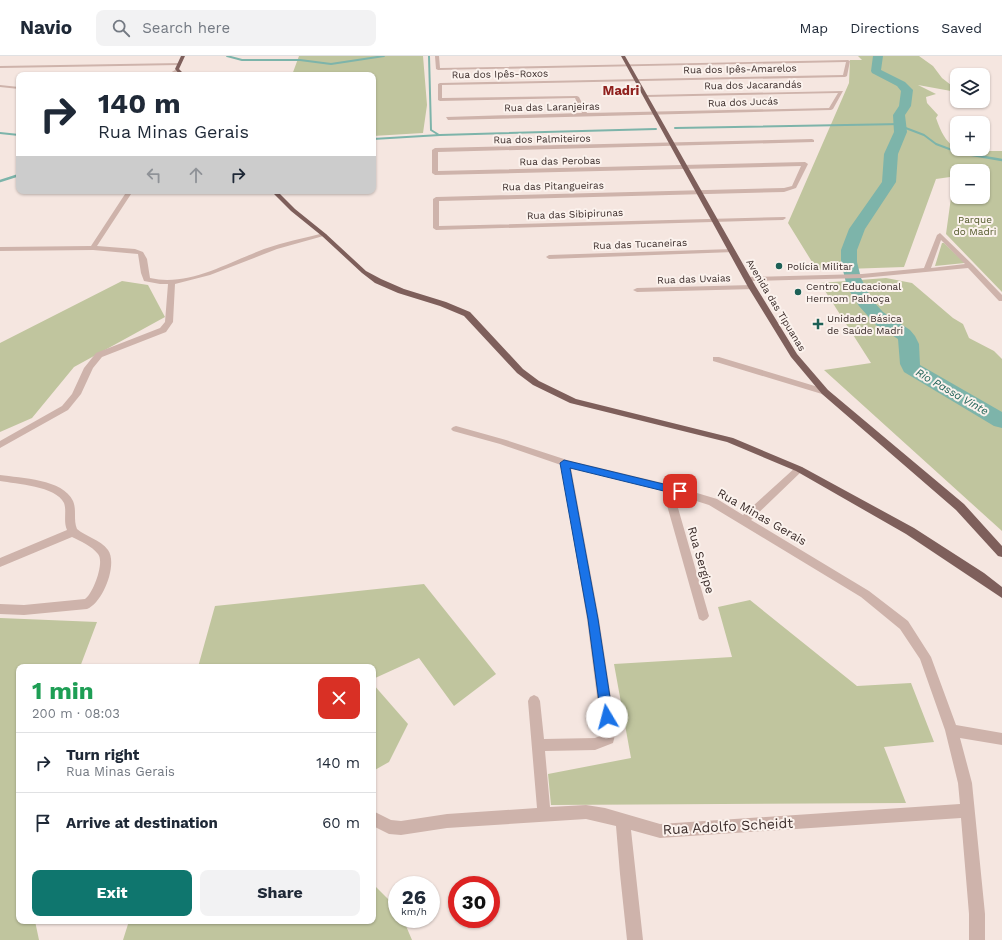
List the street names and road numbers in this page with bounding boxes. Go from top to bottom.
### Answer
street label: Rua dos Ipês-Amarelos [683,63,797,75]
street label: Rua dos Ipês-Roxos [452,68,548,80]
street label: Rua dos Jacarandás [704,79,802,91]
street label: Rua dos Jucás [708,95,778,109]
street label: Rua das Laranjeiras [504,101,600,113]
street label: Rua dos Palmiteiros [493,133,591,145]
street label: Rua das Perobas [519,155,601,167]
street label: Rua das Pitangueiras [502,180,604,192]
street label: Rua das Sibipirunas [527,207,623,221]
street label: Rua das Tucaneiras [593,237,687,251]
street label: Avenida das Tipuanas [744,257,808,353]
street label: Rua das Uvaias [657,272,731,286]
street label: Rua Minas Gerais [715,486,809,548]
street label: Rua Sergipe [685,525,717,595]
street label: Rua Adolfo Scheidt [662,815,794,837]

